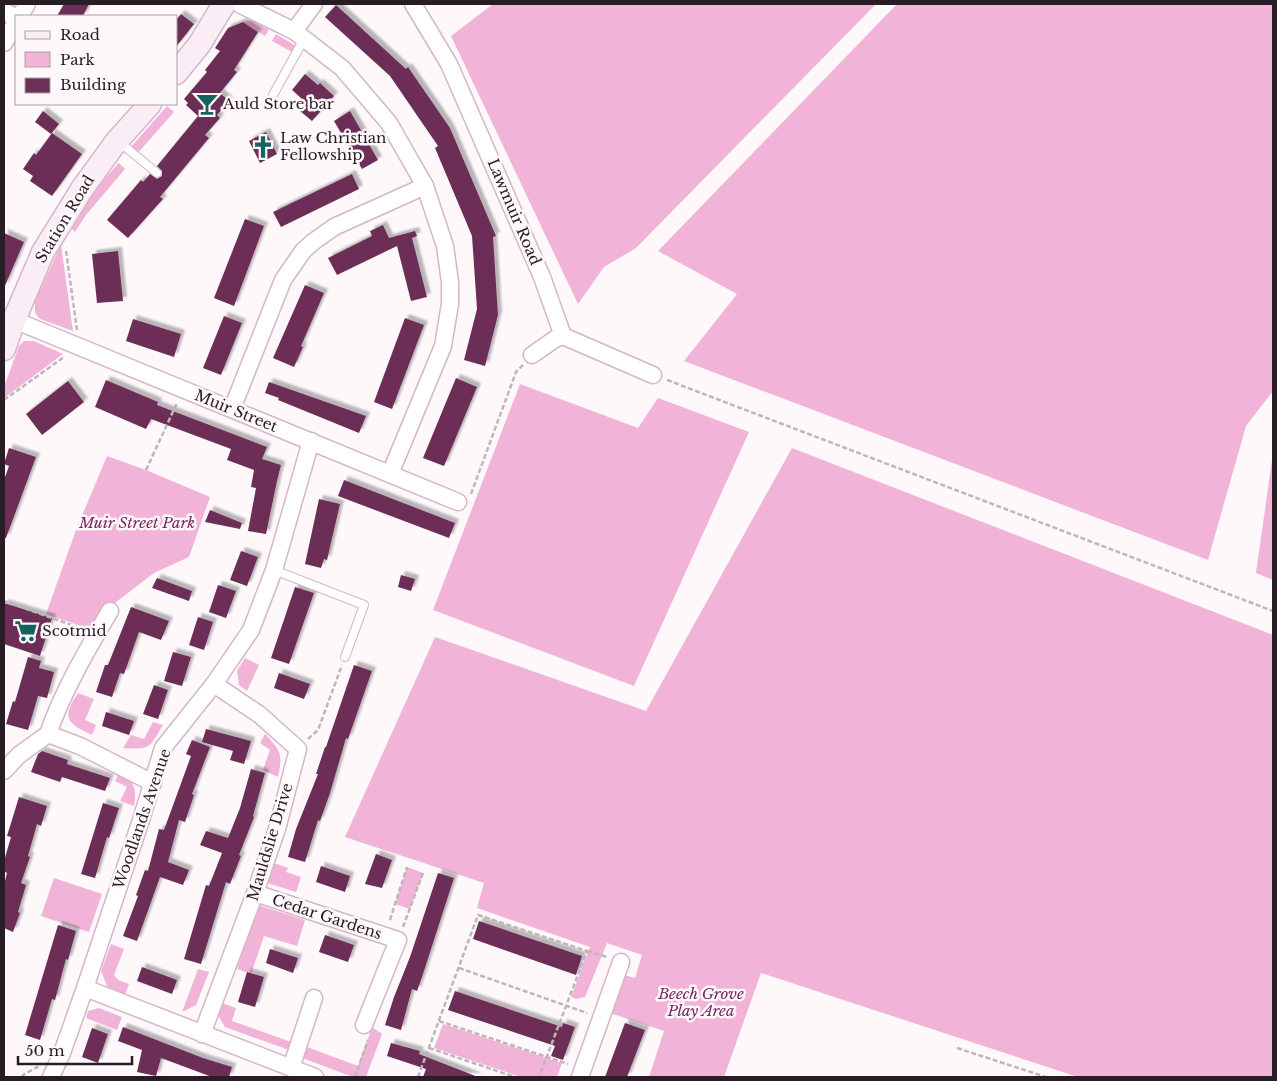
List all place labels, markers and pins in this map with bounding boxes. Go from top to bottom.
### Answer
bar icon: Auld Store bar [194,91,220,117]
place label: Auld Store bar [222,94,335,113]
place label: Law Christian Fellowship [280,128,386,164]
church icon: Law Christian Fellowship [250,134,276,160]
supermarket icon: Scotmid [13,618,39,644]
place label: Scotmid [42,621,107,640]

